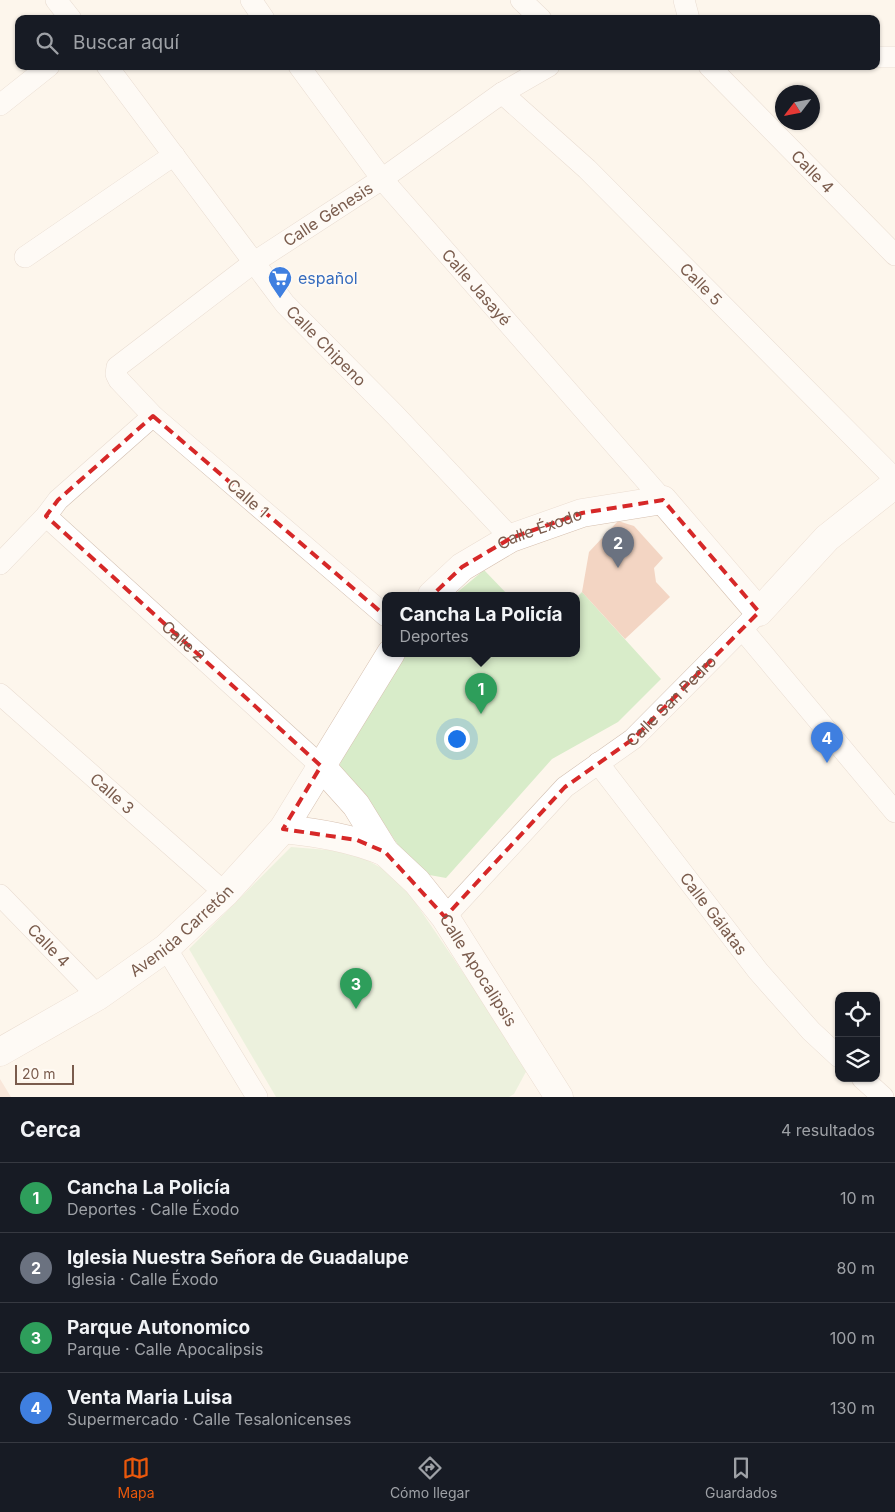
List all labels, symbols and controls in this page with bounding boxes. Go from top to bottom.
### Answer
search box [15,15,880,70]
icon: search [33,29,61,57]
text: Buscar aquí [73,31,179,54]
north arrow [775,85,820,130]
street label: Calle 4 [787,146,838,197]
street label: Calle Génesis [279,178,377,251]
street label: Calle Jasayé [438,245,516,330]
street label: Calle 5 [676,258,727,309]
supermarket icon: español [267,265,293,299]
place label: español [298,268,358,288]
street label: Calle Chipeno [282,301,371,390]
street label: Calle 1 [223,474,273,522]
street label: Calle Éxodo [493,504,585,554]
pin: 2 [602,527,634,568]
popup [382,592,580,657]
text: Cancha La Policía [399,603,563,626]
street label: Calle 2 [158,616,210,666]
text: Deportes [399,626,469,646]
street label: Calle San Pedro [622,651,720,751]
pin: 1 [465,673,497,714]
pin: 4 [811,722,843,763]
your location [444,726,470,752]
street label: Calle 3 [86,769,139,818]
street label: Calle Gálatas [676,868,752,959]
street label: Avenida Carretón [126,881,238,981]
street label: Calle Apocalipsis [436,910,522,1030]
street label: Calle 4 [23,919,74,971]
pin: 3 [340,968,372,1009]
map controls [835,992,880,1082]
button: locate [835,992,880,1037]
button: layers [835,1037,880,1082]
scale bar [15,1062,74,1085]
text: 20 m [22,1065,56,1082]
text: Cerca [20,1117,81,1142]
text: 4 resultados [781,1120,875,1140]
text: Cancha La Policía [67,1176,230,1199]
text: 1 [33,1188,39,1208]
text: 10 m [840,1188,875,1208]
text: Deportes · Calle Éxodo [67,1199,239,1219]
text: Iglesia Nuestra Señora de Guadalupe [67,1246,409,1269]
text: 2 [31,1258,41,1278]
text: 80 m [836,1258,875,1278]
text: Iglesia · Calle Éxodo [67,1269,218,1289]
text: Parque Autonomico [67,1316,250,1339]
text: 3 [31,1328,41,1348]
text: 100 m [830,1328,875,1348]
text: Parque · Calle Apocalipsis [67,1339,263,1359]
text: Venta Maria Luisa [67,1386,232,1409]
text: 4 [31,1398,41,1418]
text: 130 m [830,1398,875,1418]
text: Supermercado · Calle Tesalonicenses [67,1409,352,1429]
tab: Mapa [118,1454,155,1501]
tab: Cómo llegar [390,1454,470,1501]
tab: Guardados [705,1454,777,1501]

